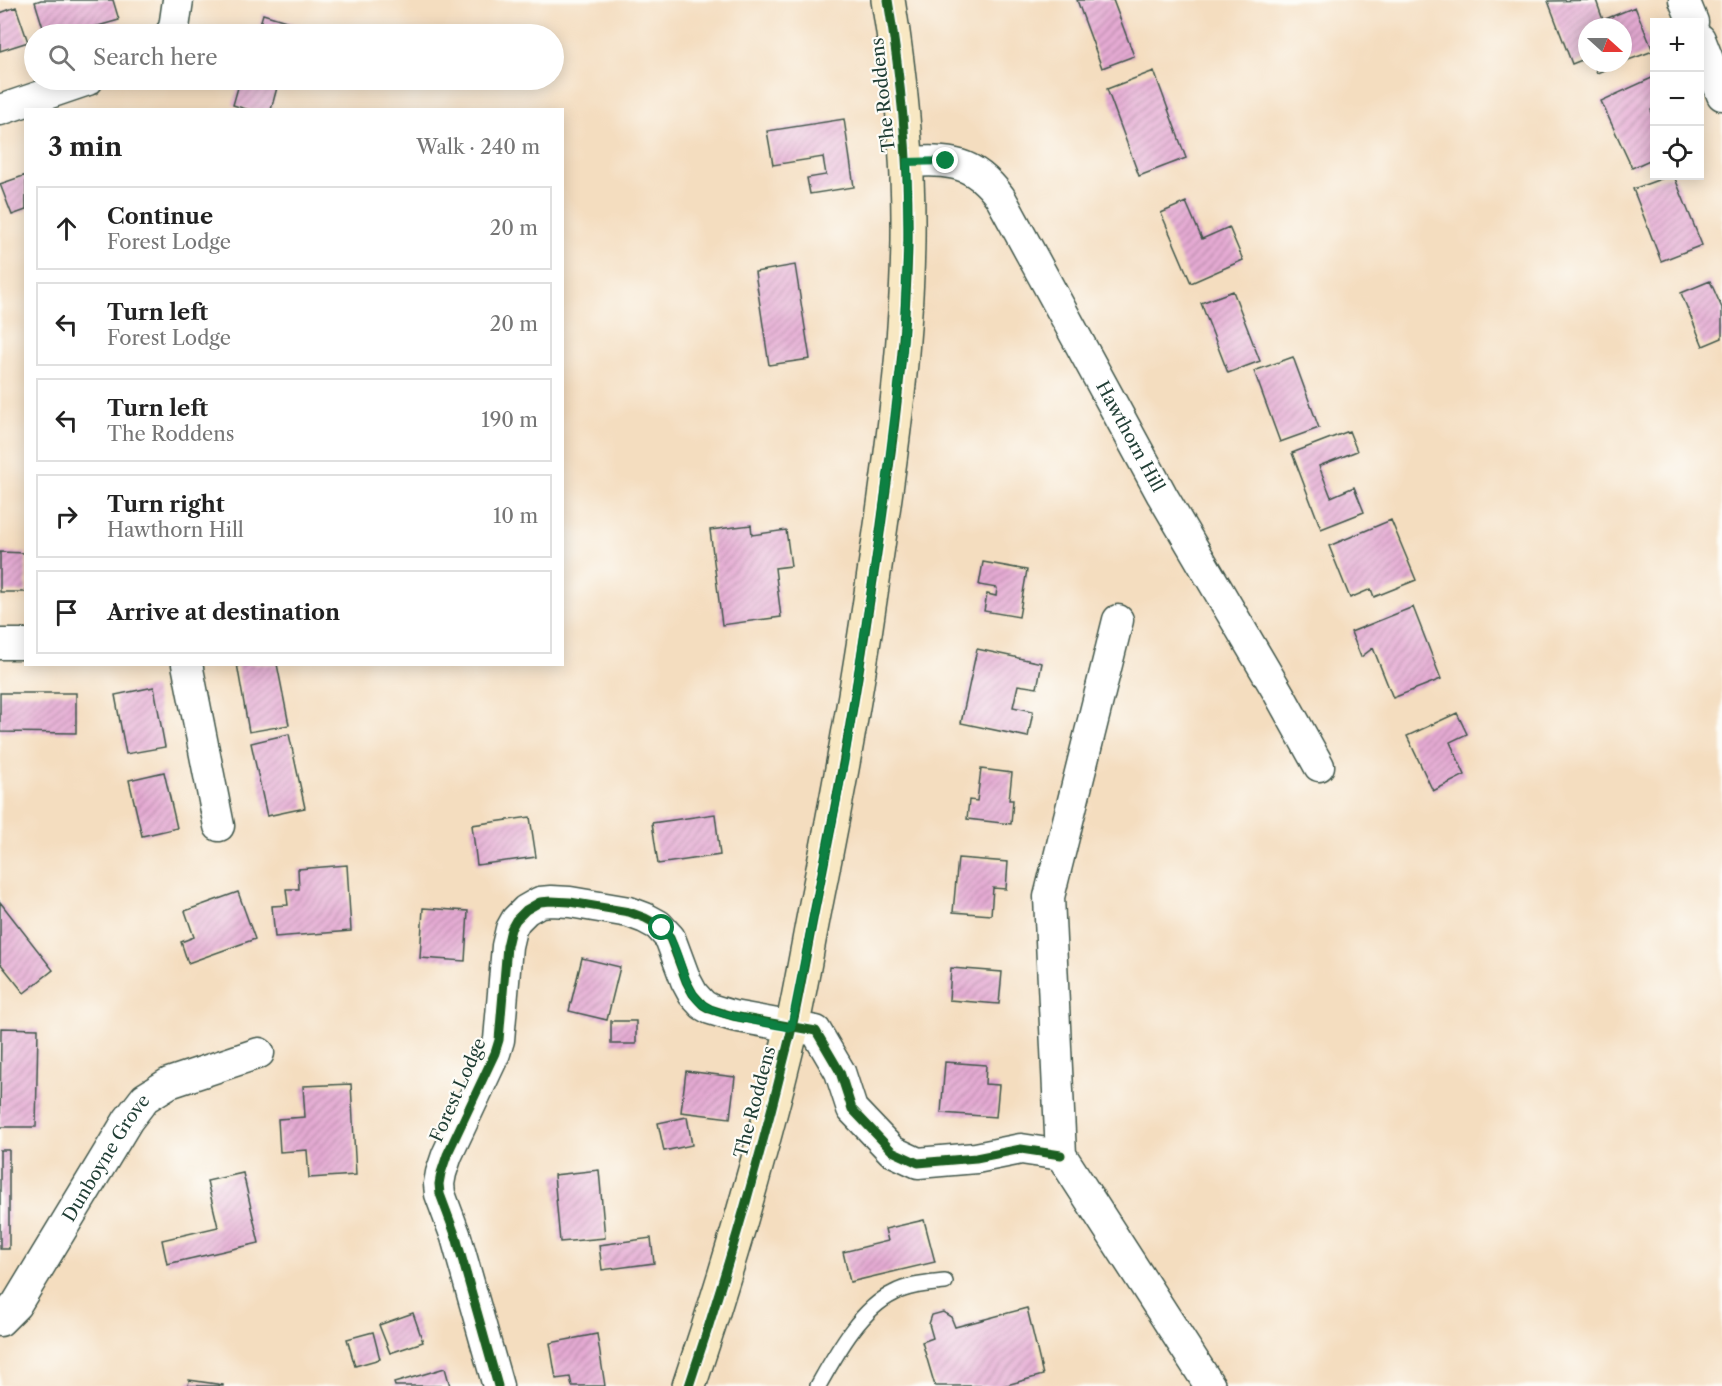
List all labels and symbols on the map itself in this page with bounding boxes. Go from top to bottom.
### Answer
north arrow [1578,18,1632,72]
street label: The Roddens [866,37,900,153]
route end [932,147,958,173]
street label: Hawthorn Hill [1091,377,1169,496]
route start [648,914,674,940]
street label: Forest Lodge [425,1035,491,1145]
street label: The Roddens [730,1044,780,1160]
street label: Dunboyne Grove [58,1090,155,1226]

